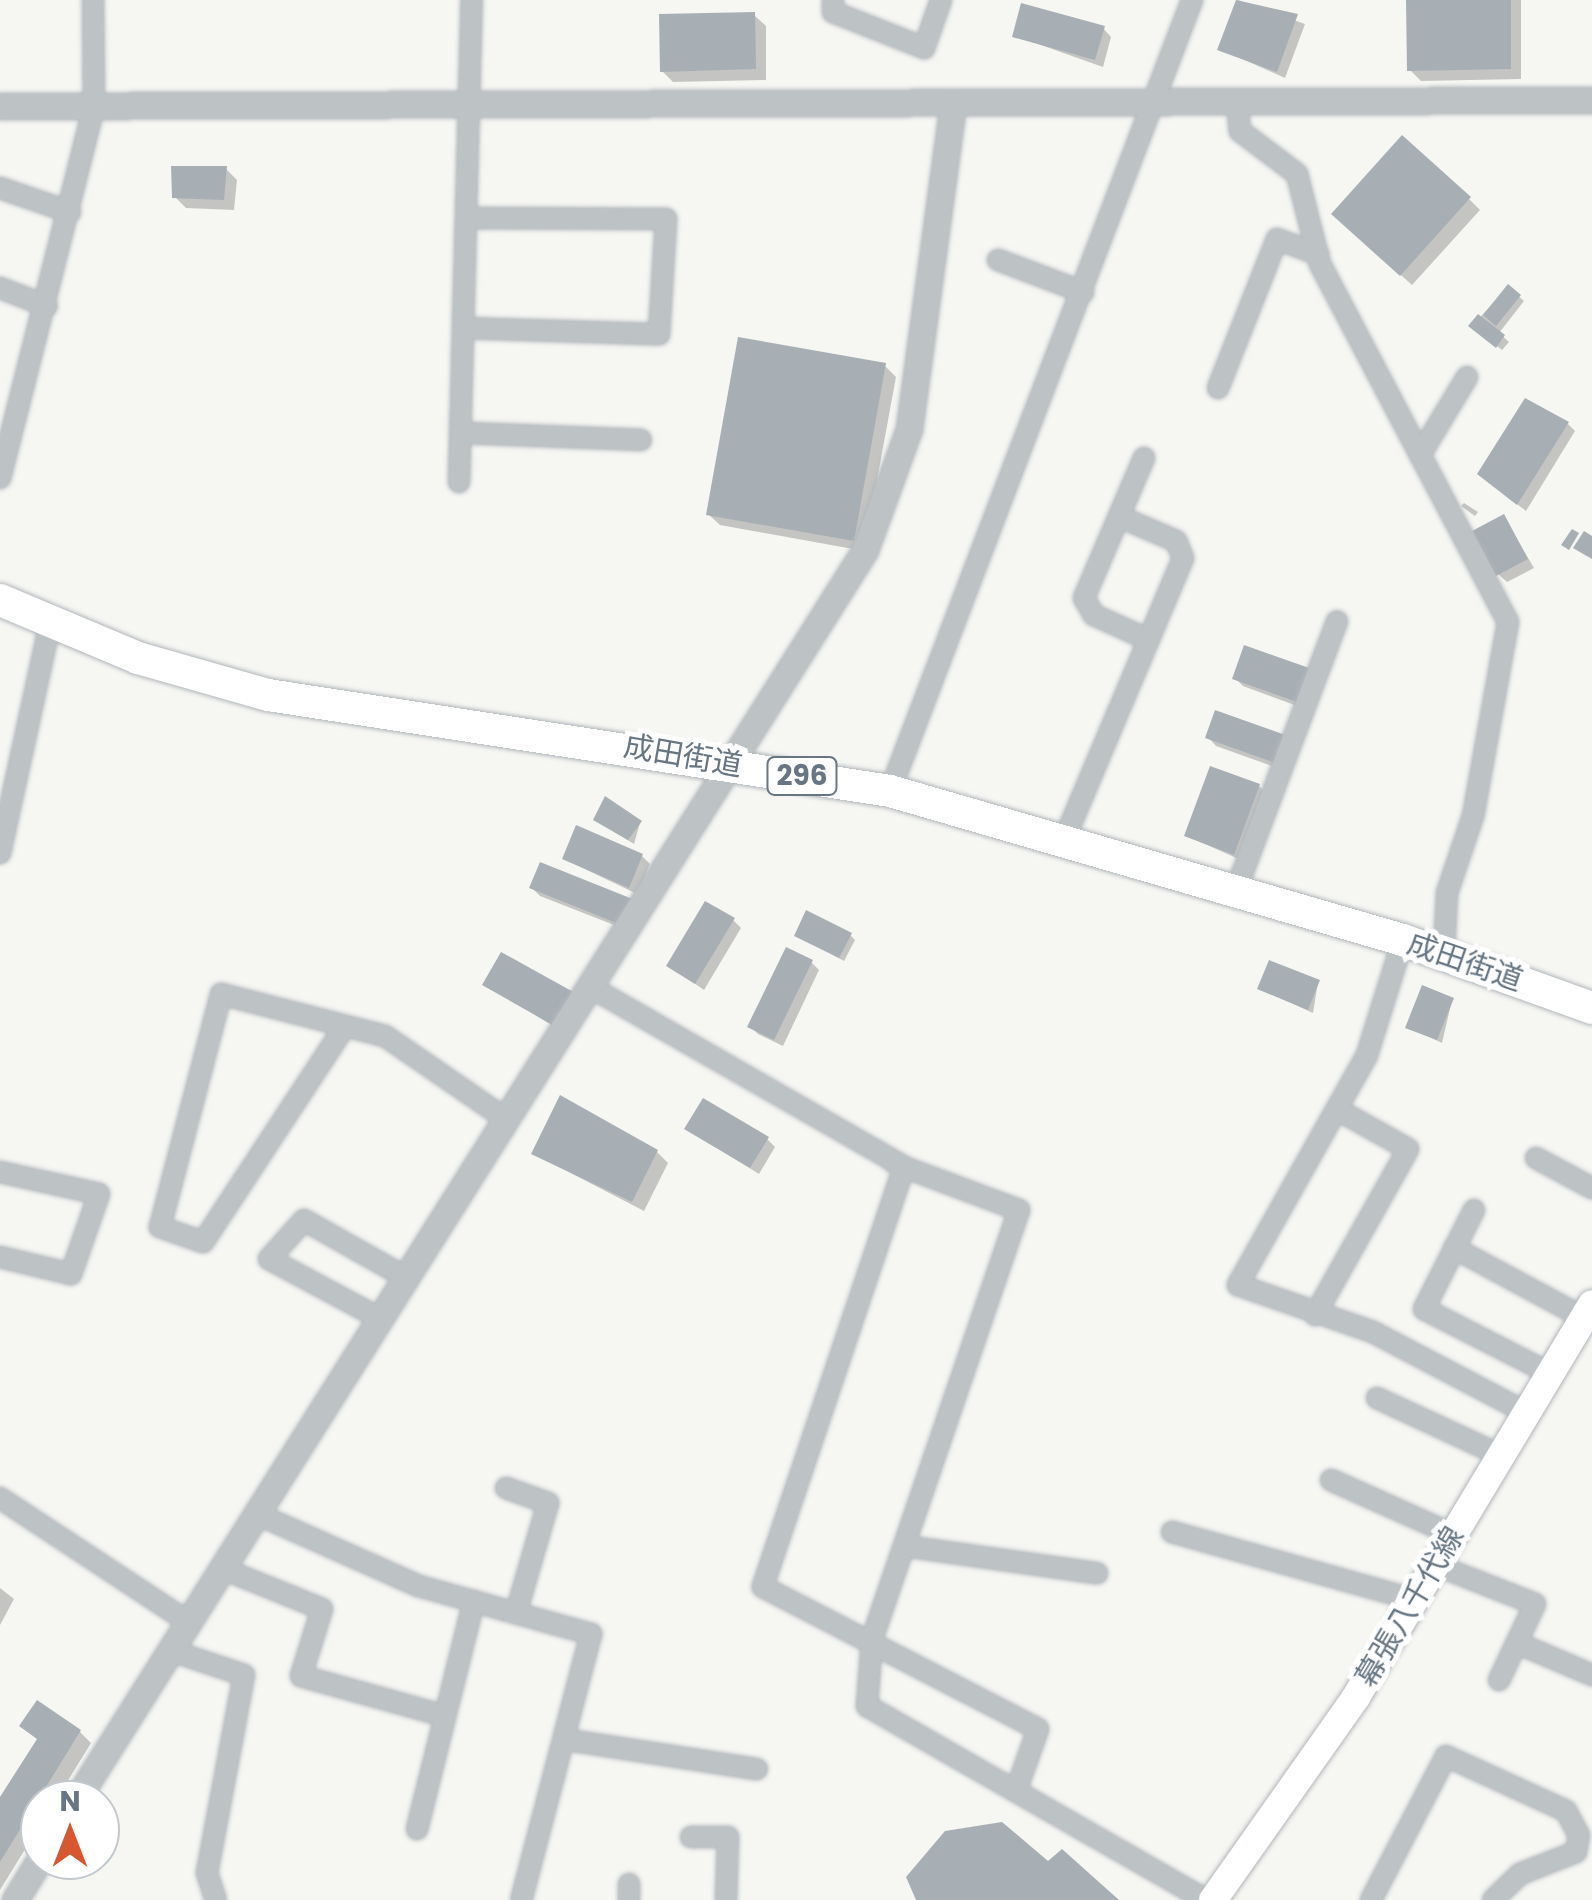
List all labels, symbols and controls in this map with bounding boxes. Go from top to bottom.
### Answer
street label: 成田街道 [621,728,745,784]
road number: 296 [764,753,840,799]
street label: 成田街道 [1402,925,1528,999]
street label: 幕張八千代線 [1348,1521,1472,1693]
north arrow [20,1780,120,1880]
text: N [59,1782,81,1821]

